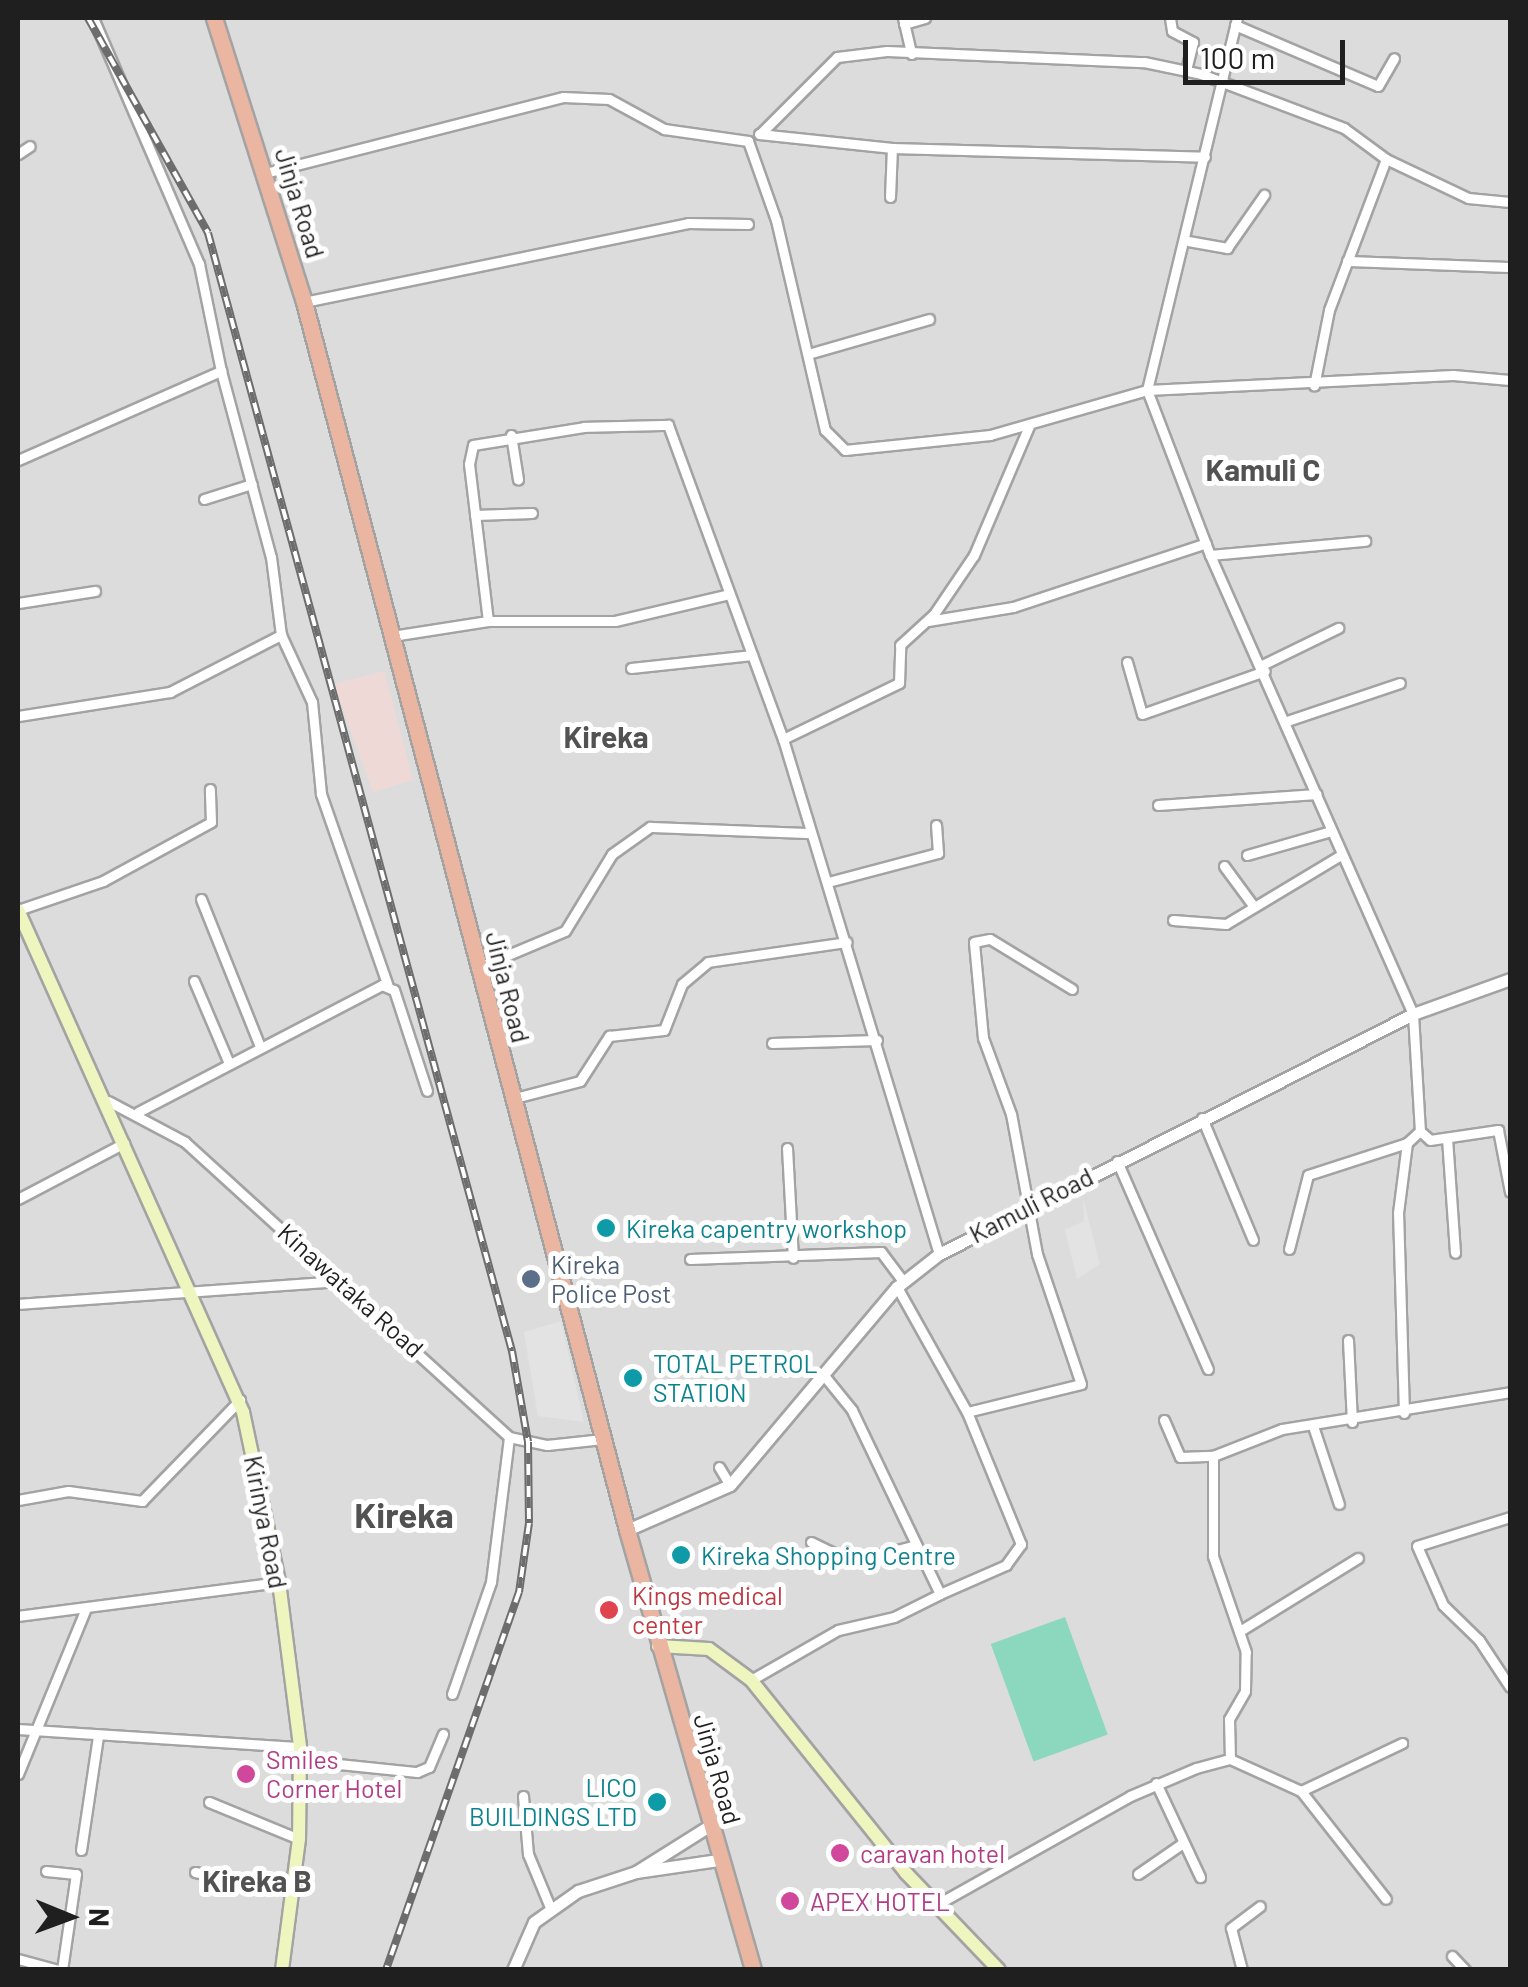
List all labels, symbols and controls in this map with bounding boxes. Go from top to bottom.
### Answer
scale bar [1188,20,1350,82]
text: 100 m [1200,39,1275,75]
street label: Jinja Road [269,144,331,262]
district label: Kamuli C [1205,451,1321,487]
district label: Kireka [563,718,649,754]
street label: Jinja Road [480,928,536,1046]
street label: Kamuli Road [964,1161,1098,1249]
place label: Kireka capentry workshop [626,1213,907,1243]
street label: Kinawataka Road [272,1217,430,1363]
marker: Kireka capentry workshop [595,1217,617,1239]
place label: Kireka Police Post [551,1250,671,1309]
marker: Kireka Police Post [520,1268,542,1290]
place label: TOTAL PETROL STATION [653,1349,818,1408]
marker: TOTAL PETROL STATION [622,1367,644,1389]
street label: Kirinya Road [238,1453,294,1591]
district label: Kireka [354,1493,454,1535]
place label: Kireka Shopping Centre [701,1540,956,1570]
marker: Kireka Shopping Centre [670,1544,692,1566]
place label: Kings medical center [632,1581,783,1640]
marker: Kings medical center [596,1597,622,1623]
street label: Jinja Road [688,1710,748,1828]
place label: Smiles Corner Hotel [266,1745,402,1804]
marker: Smiles Corner Hotel [235,1763,257,1785]
place label: LICO BUILDINGS LTD [469,1773,637,1832]
marker: LICO BUILDINGS LTD [646,1791,668,1813]
place label: caravan hotel [860,1838,1005,1868]
marker: caravan hotel [829,1842,851,1864]
district label: Kireka B [202,1862,312,1898]
north arrow [20,1867,120,1967]
place label: APEX HOTEL [810,1886,950,1916]
marker: APEX HOTEL [779,1890,801,1912]
text: N [83,1908,117,1927]

